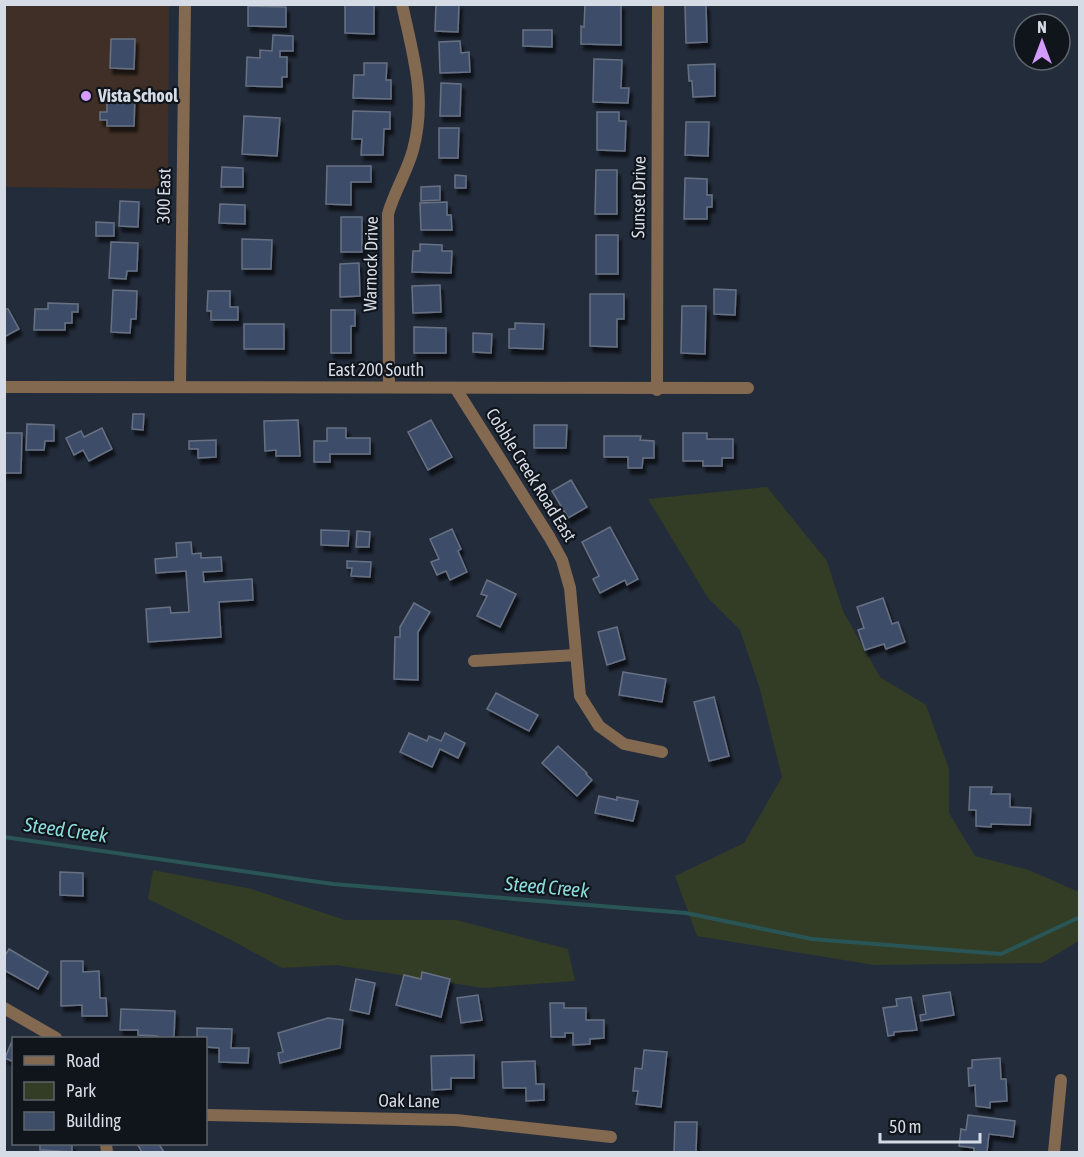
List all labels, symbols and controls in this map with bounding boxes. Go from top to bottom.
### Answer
north arrow [1012,12,1072,72]
text: N [1037,18,1047,36]
place label: Vista School [97,85,178,106]
marker: Vista School [79,89,93,103]
street label: Sunset Drive [627,156,650,238]
street label: 300 East [153,168,174,224]
street label: Warnock Drive [359,216,382,312]
street label: East 200 South [328,359,424,380]
street label: Cobble Creek Road East [482,404,581,545]
water label: Steed Creek [22,812,110,847]
water label: Steed Creek [503,871,590,902]
legend [12,1037,207,1145]
text: Road [66,1050,100,1071]
text: Park [66,1080,96,1101]
street label: Oak Lane [378,1089,440,1112]
scale bar [880,1106,980,1144]
text: Building [66,1110,121,1131]
text: 50 m [889,1116,921,1137]

